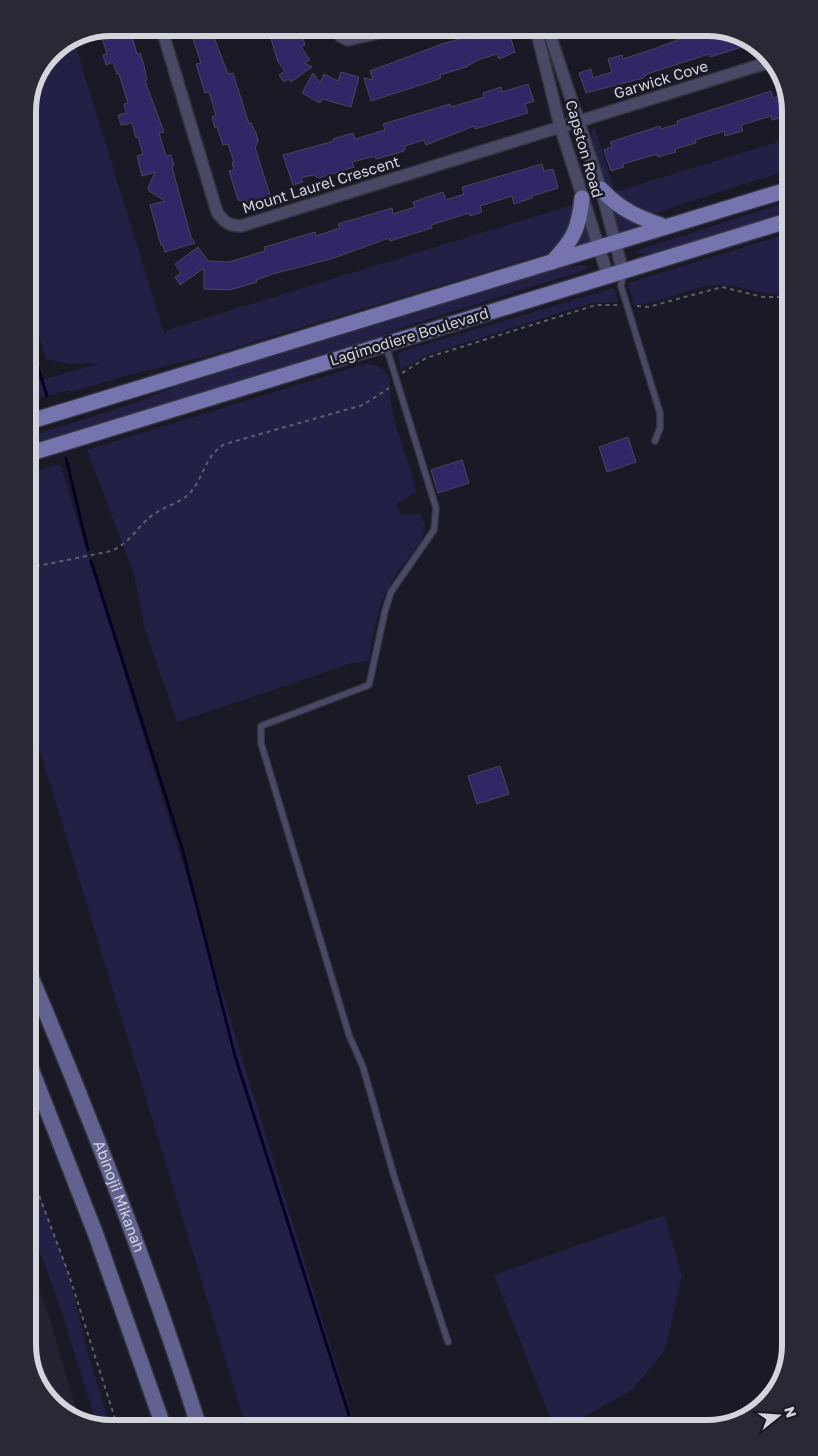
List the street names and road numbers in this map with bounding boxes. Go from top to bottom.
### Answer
street label: Garwick Cove [611,56,710,102]
street label: Capston Road [562,98,607,200]
street label: Mount Laurel Crescent [240,152,402,217]
street label: Lagimodiere Boulevard [327,303,490,369]
street label: Abinojii Mikanah [90,1138,149,1255]

